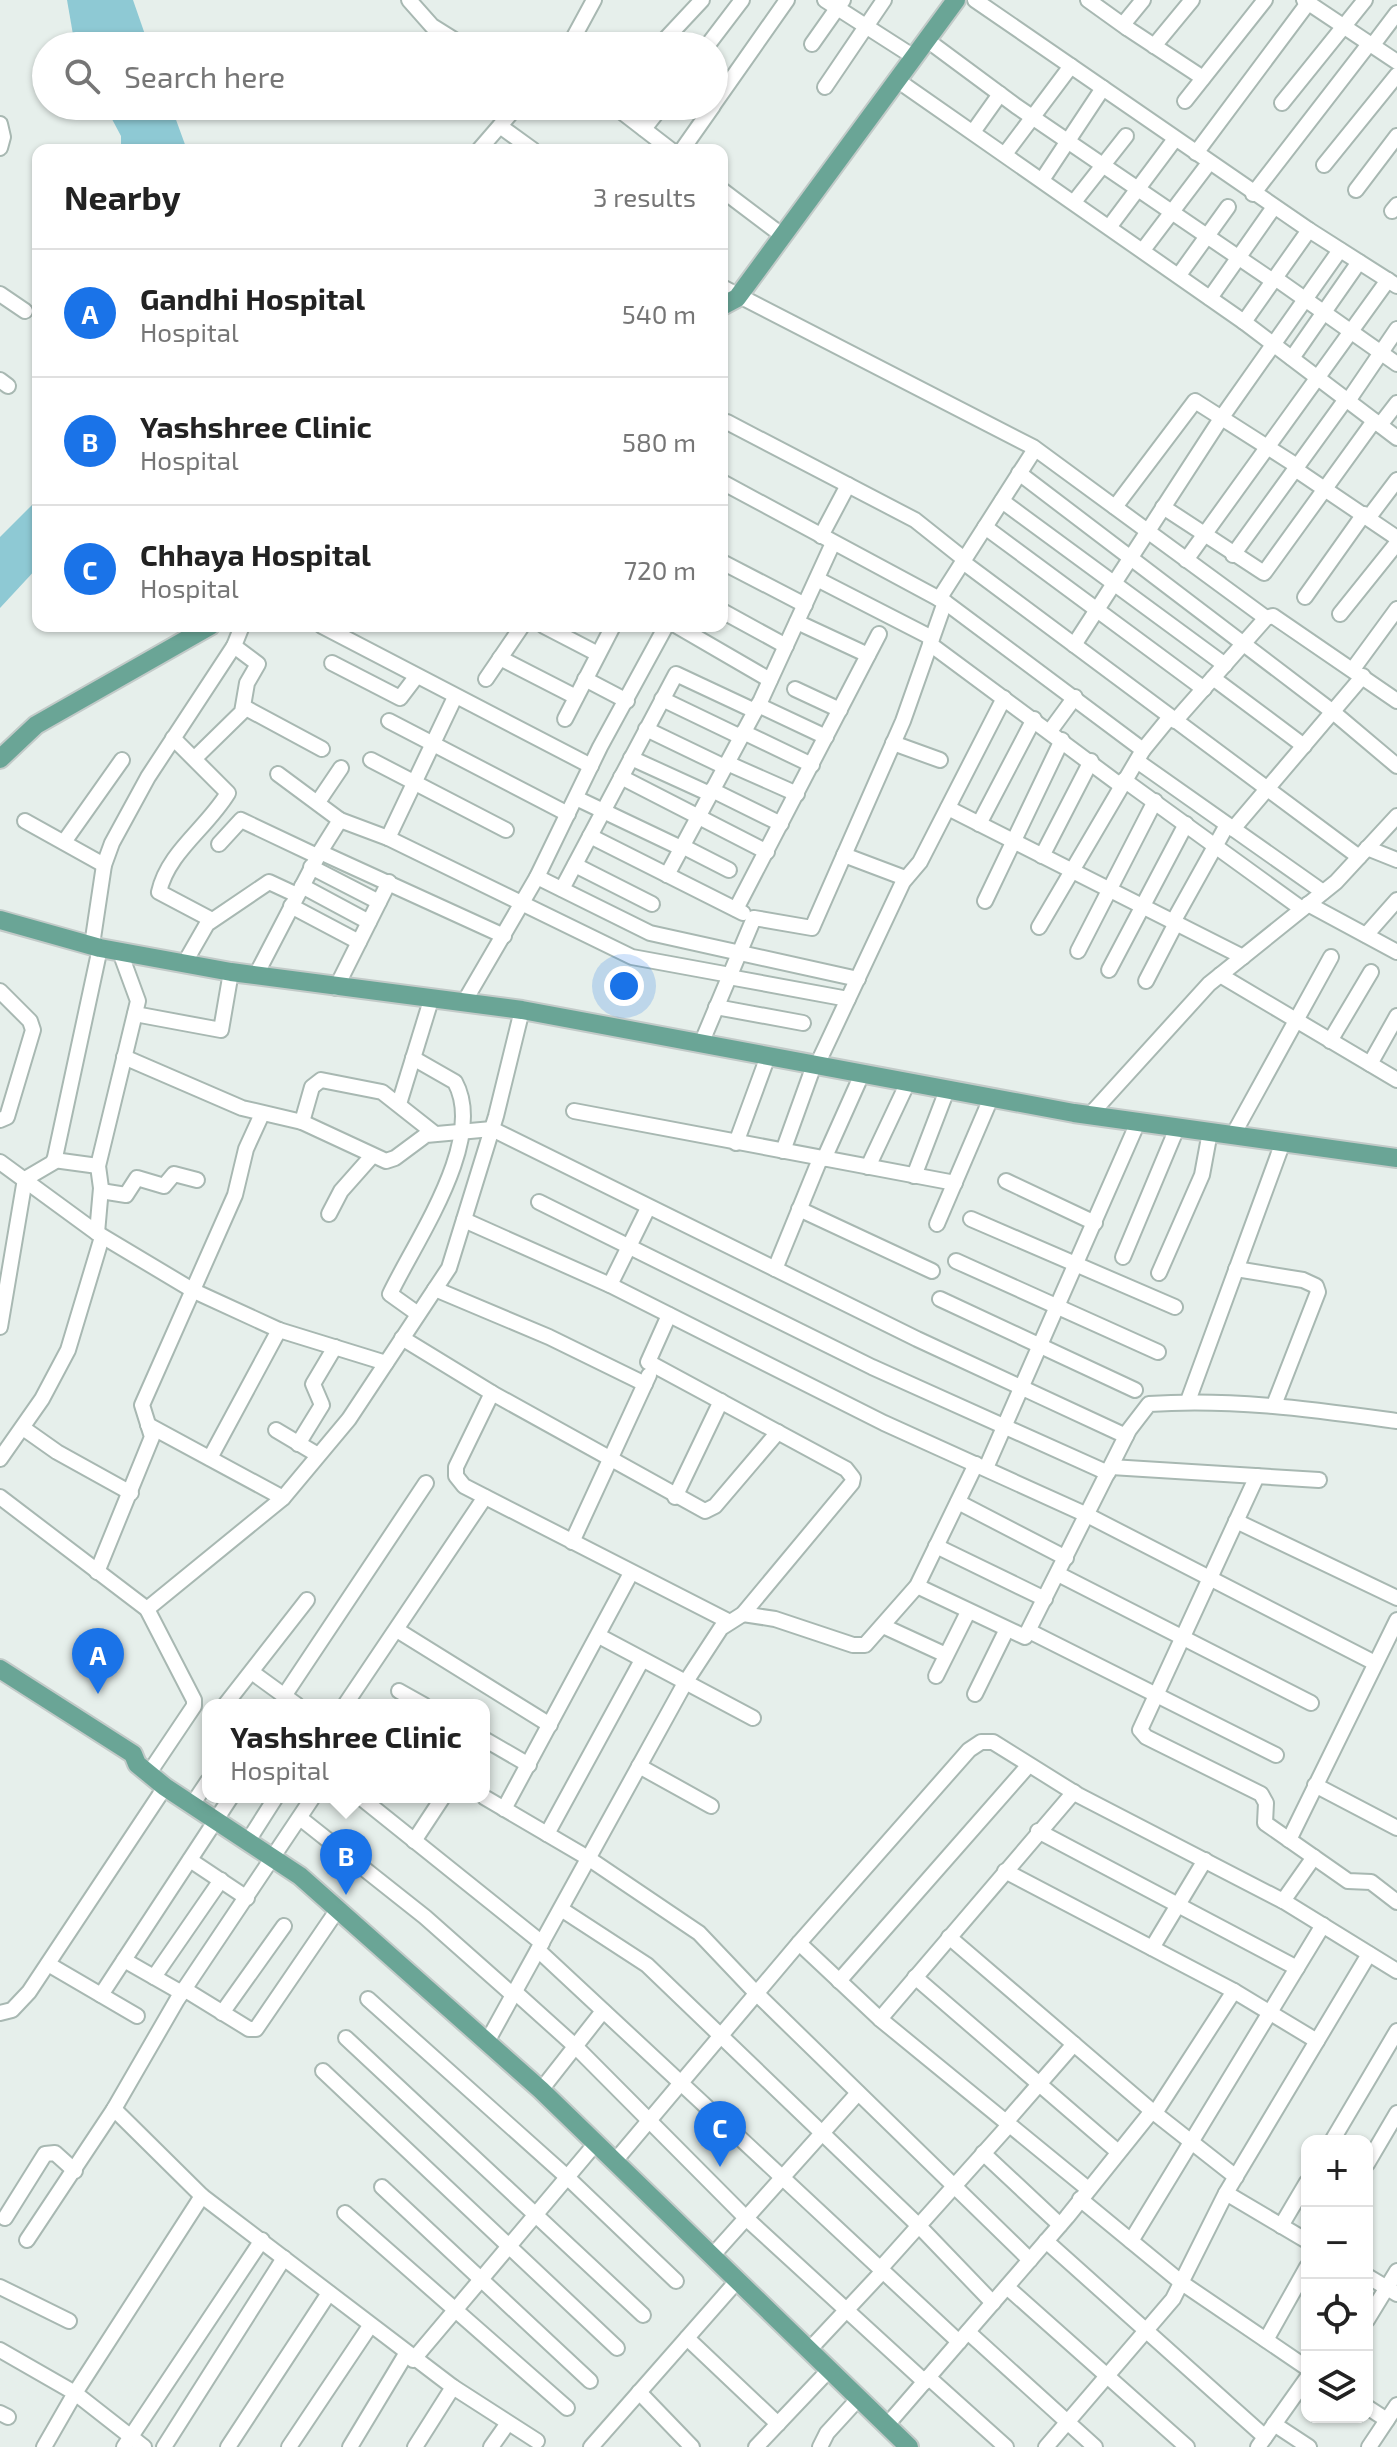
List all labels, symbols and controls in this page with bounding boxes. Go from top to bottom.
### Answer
search box [32,32,728,120]
icon: search [60,54,104,98]
text: Search here [124,58,285,94]
text: Nearby [64,176,181,217]
text: 3 results [593,181,696,212]
text: Gandhi Hospital [140,280,365,316]
text: A [82,298,98,329]
text: 540 m [622,298,696,329]
text: Hospital [140,316,239,347]
text: Yashshree Clinic [140,408,372,444]
text: B [82,426,98,457]
text: 580 m [622,426,696,457]
text: Hospital [140,444,239,475]
text: Chhaya Hospital [140,536,371,572]
text: C [82,554,98,585]
text: 720 m [624,554,696,585]
text: Hospital [140,572,239,603]
your location [604,966,644,1006]
pin: A [72,1628,124,1694]
popup [202,1699,490,1803]
text: Yashshree Clinic [230,1718,462,1754]
text: Hospital [230,1754,329,1785]
pin: B [320,1829,372,1895]
pin: C [694,2101,746,2167]
map controls [1301,2135,1373,2423]
button: + [1301,2135,1373,2207]
button: − [1301,2207,1373,2279]
button: locate [1301,2279,1373,2351]
button: layers [1301,2351,1373,2423]

